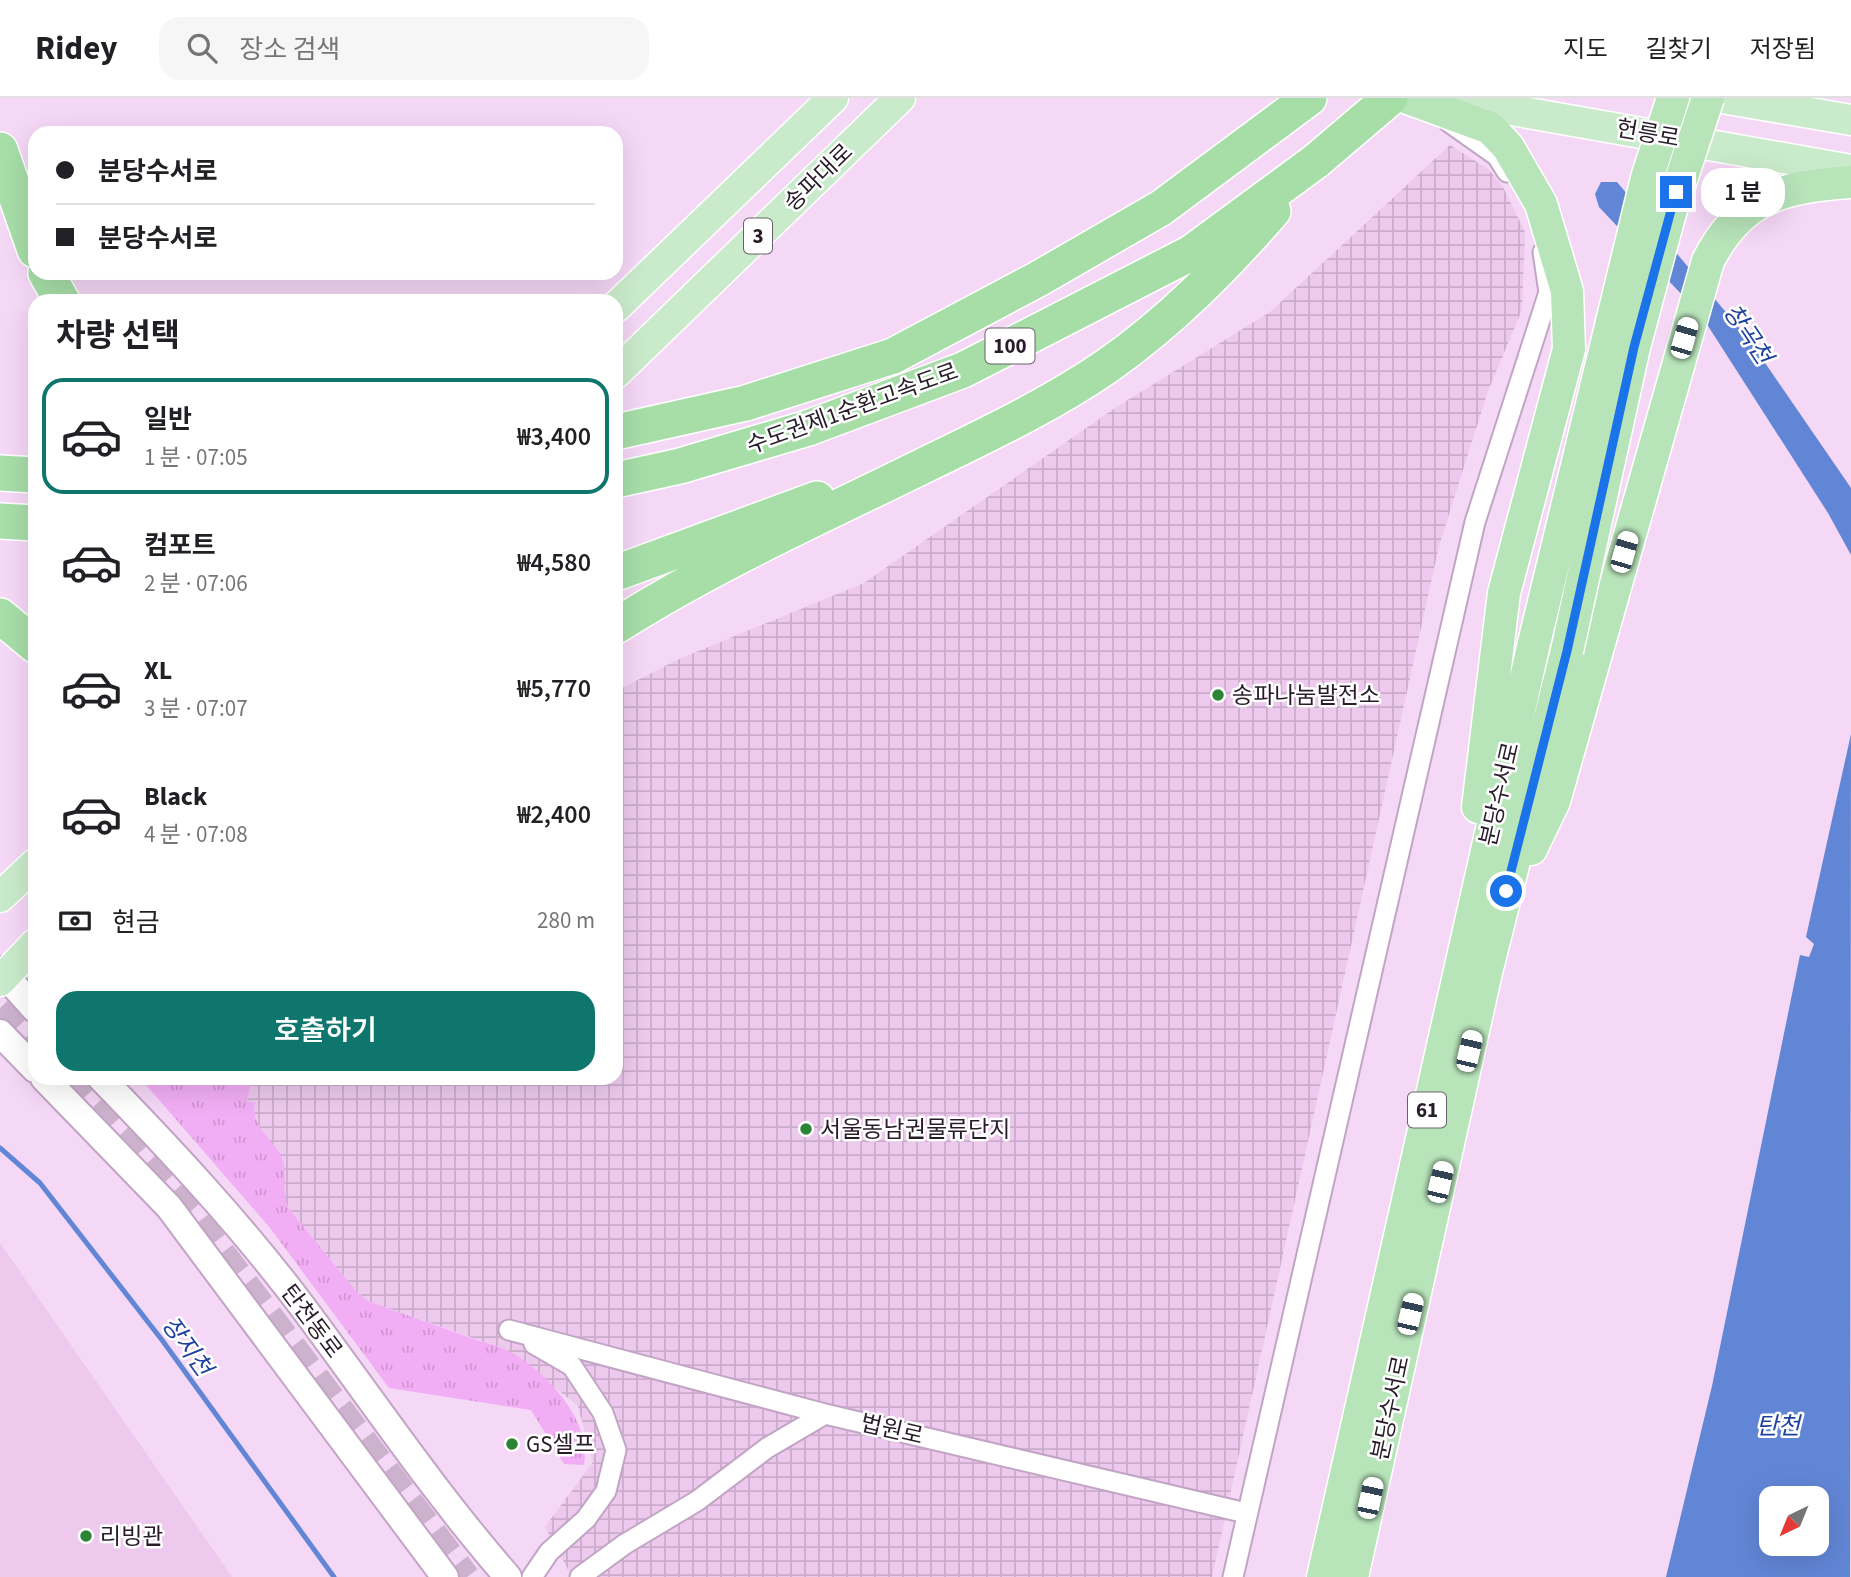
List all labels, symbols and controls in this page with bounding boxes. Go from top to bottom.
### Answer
search box [159,17,649,80]
text: Ridey [35,25,117,72]
icon: search [183,29,221,67]
text: 장소 검색 [239,31,340,68]
text: 지도 [1563,32,1608,67]
text: 길찾기 [1646,32,1712,67]
text: 저장됨 [1750,32,1816,67]
street label: 헌릉로 [1614,112,1682,155]
street label: 송파대로 [776,136,860,219]
text: 분당수서로 [98,153,218,190]
callout: 1 분 [1700,168,1784,217]
route end [1660,176,1692,208]
text: 1 분 [1724,176,1762,209]
road number: 3 [744,218,772,254]
text: 분당수서로 [98,220,218,257]
water label: 창곡천 [1715,297,1782,374]
text: 차량 선택 [56,313,180,359]
car [1669,315,1700,361]
road number: 100 [986,328,1034,364]
street label: 수도권제1순환고속도로 [742,355,963,462]
text: 일반 [144,401,192,438]
icon: car [60,405,123,468]
text: ₩3,400 [517,418,591,455]
text: 1 분 · 07:05 [144,441,248,474]
text: 컴포트 [144,527,216,564]
car [1609,529,1640,575]
icon: car [60,531,123,594]
text: ₩4,580 [517,544,591,581]
text: 2 분 · 07:06 [144,567,248,600]
text: XL [144,652,172,689]
icon: car [60,657,123,720]
text: ₩5,770 [517,670,591,707]
place label: 송파나눔발전소 [1232,679,1380,712]
marker: 송파나눔발전소 [1210,687,1226,703]
text: 3 분 · 07:07 [144,692,248,725]
street label: 분당수서로 [1472,739,1527,849]
text: Black [144,778,207,815]
icon: car [60,783,123,846]
text: ₩2,400 [517,796,591,833]
text: 4 분 · 07:08 [144,818,248,851]
route start [1490,875,1522,907]
icon: cash [56,902,94,940]
text: 현금 [112,904,160,941]
text: 280 m [537,904,595,937]
button: 호출하기 [56,991,595,1071]
car [1455,1028,1484,1074]
road number: 61 [1408,1093,1446,1128]
place label: 서울동남권물류단지 [820,1113,1010,1146]
marker: 서울동남권물류단지 [798,1121,814,1137]
car [1426,1159,1455,1205]
street label: 탄천동로 [273,1278,350,1365]
car [1396,1291,1425,1337]
water label: 장지천 [153,1309,222,1386]
street label: 분당수서로 [1363,1353,1418,1463]
street label: 법원로 [857,1406,927,1453]
water label: 탄천 [1756,1409,1803,1444]
place label: GS셀프 [526,1428,595,1461]
marker: GS셀프 [504,1436,520,1452]
car [1356,1475,1385,1521]
north arrow [1759,1486,1829,1556]
map controls [1759,1486,1829,1556]
place label: 리빙관 [100,1520,163,1553]
marker: 리빙관 [78,1528,94,1544]

